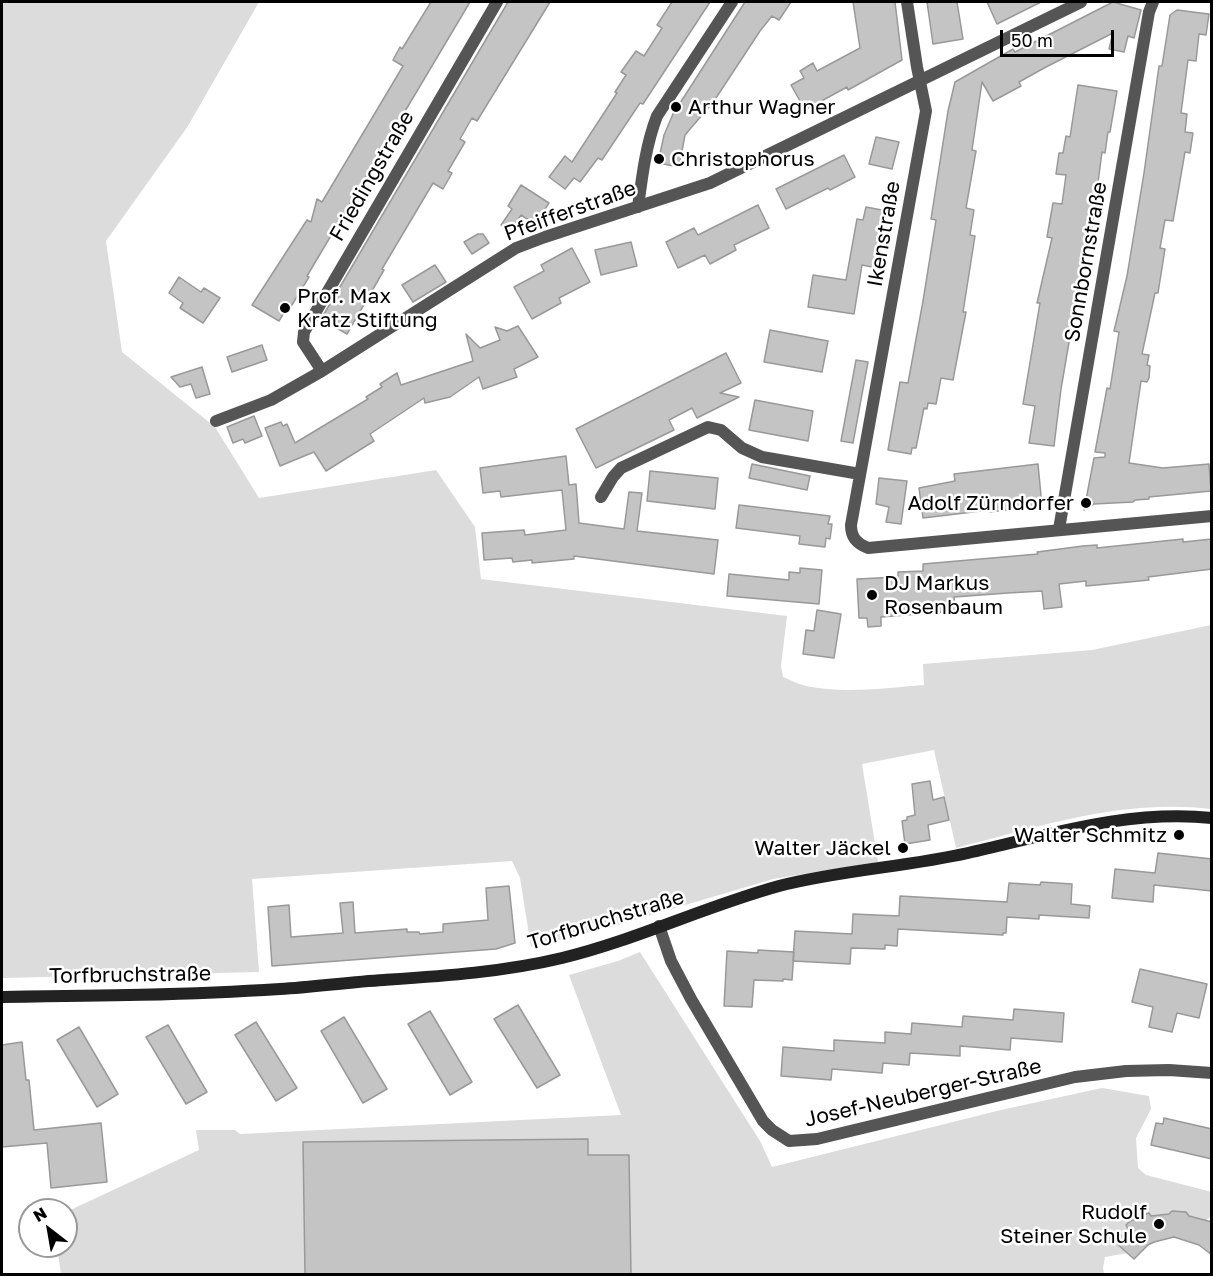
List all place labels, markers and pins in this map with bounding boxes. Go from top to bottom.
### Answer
place label: Arthur Wagner [688,94,836,120]
marker: Arthur Wagner [669,100,683,114]
place label: Christophorus [671,146,815,172]
marker: Christophorus [652,152,666,166]
place label: Prof. Max Kratz Stiftung [297,283,438,333]
marker: Prof. Max Kratz Stiftung [278,301,292,315]
place label: Adolf Zürndorfer [907,490,1074,516]
marker: Adolf Zürndorfer [1079,496,1093,510]
place label: DJ Markus Rosenbaum [884,570,1003,620]
marker: DJ Markus Rosenbaum [865,588,879,602]
place label: Walter Schmitz [1014,822,1167,848]
marker: Walter Schmitz [1172,828,1186,842]
place label: Walter Jäckel [754,835,891,861]
marker: Walter Jäckel [896,841,910,855]
place label: Rudolf Steiner Schule [1000,1199,1147,1249]
marker: Rudolf Steiner Schule [1152,1217,1166,1231]

